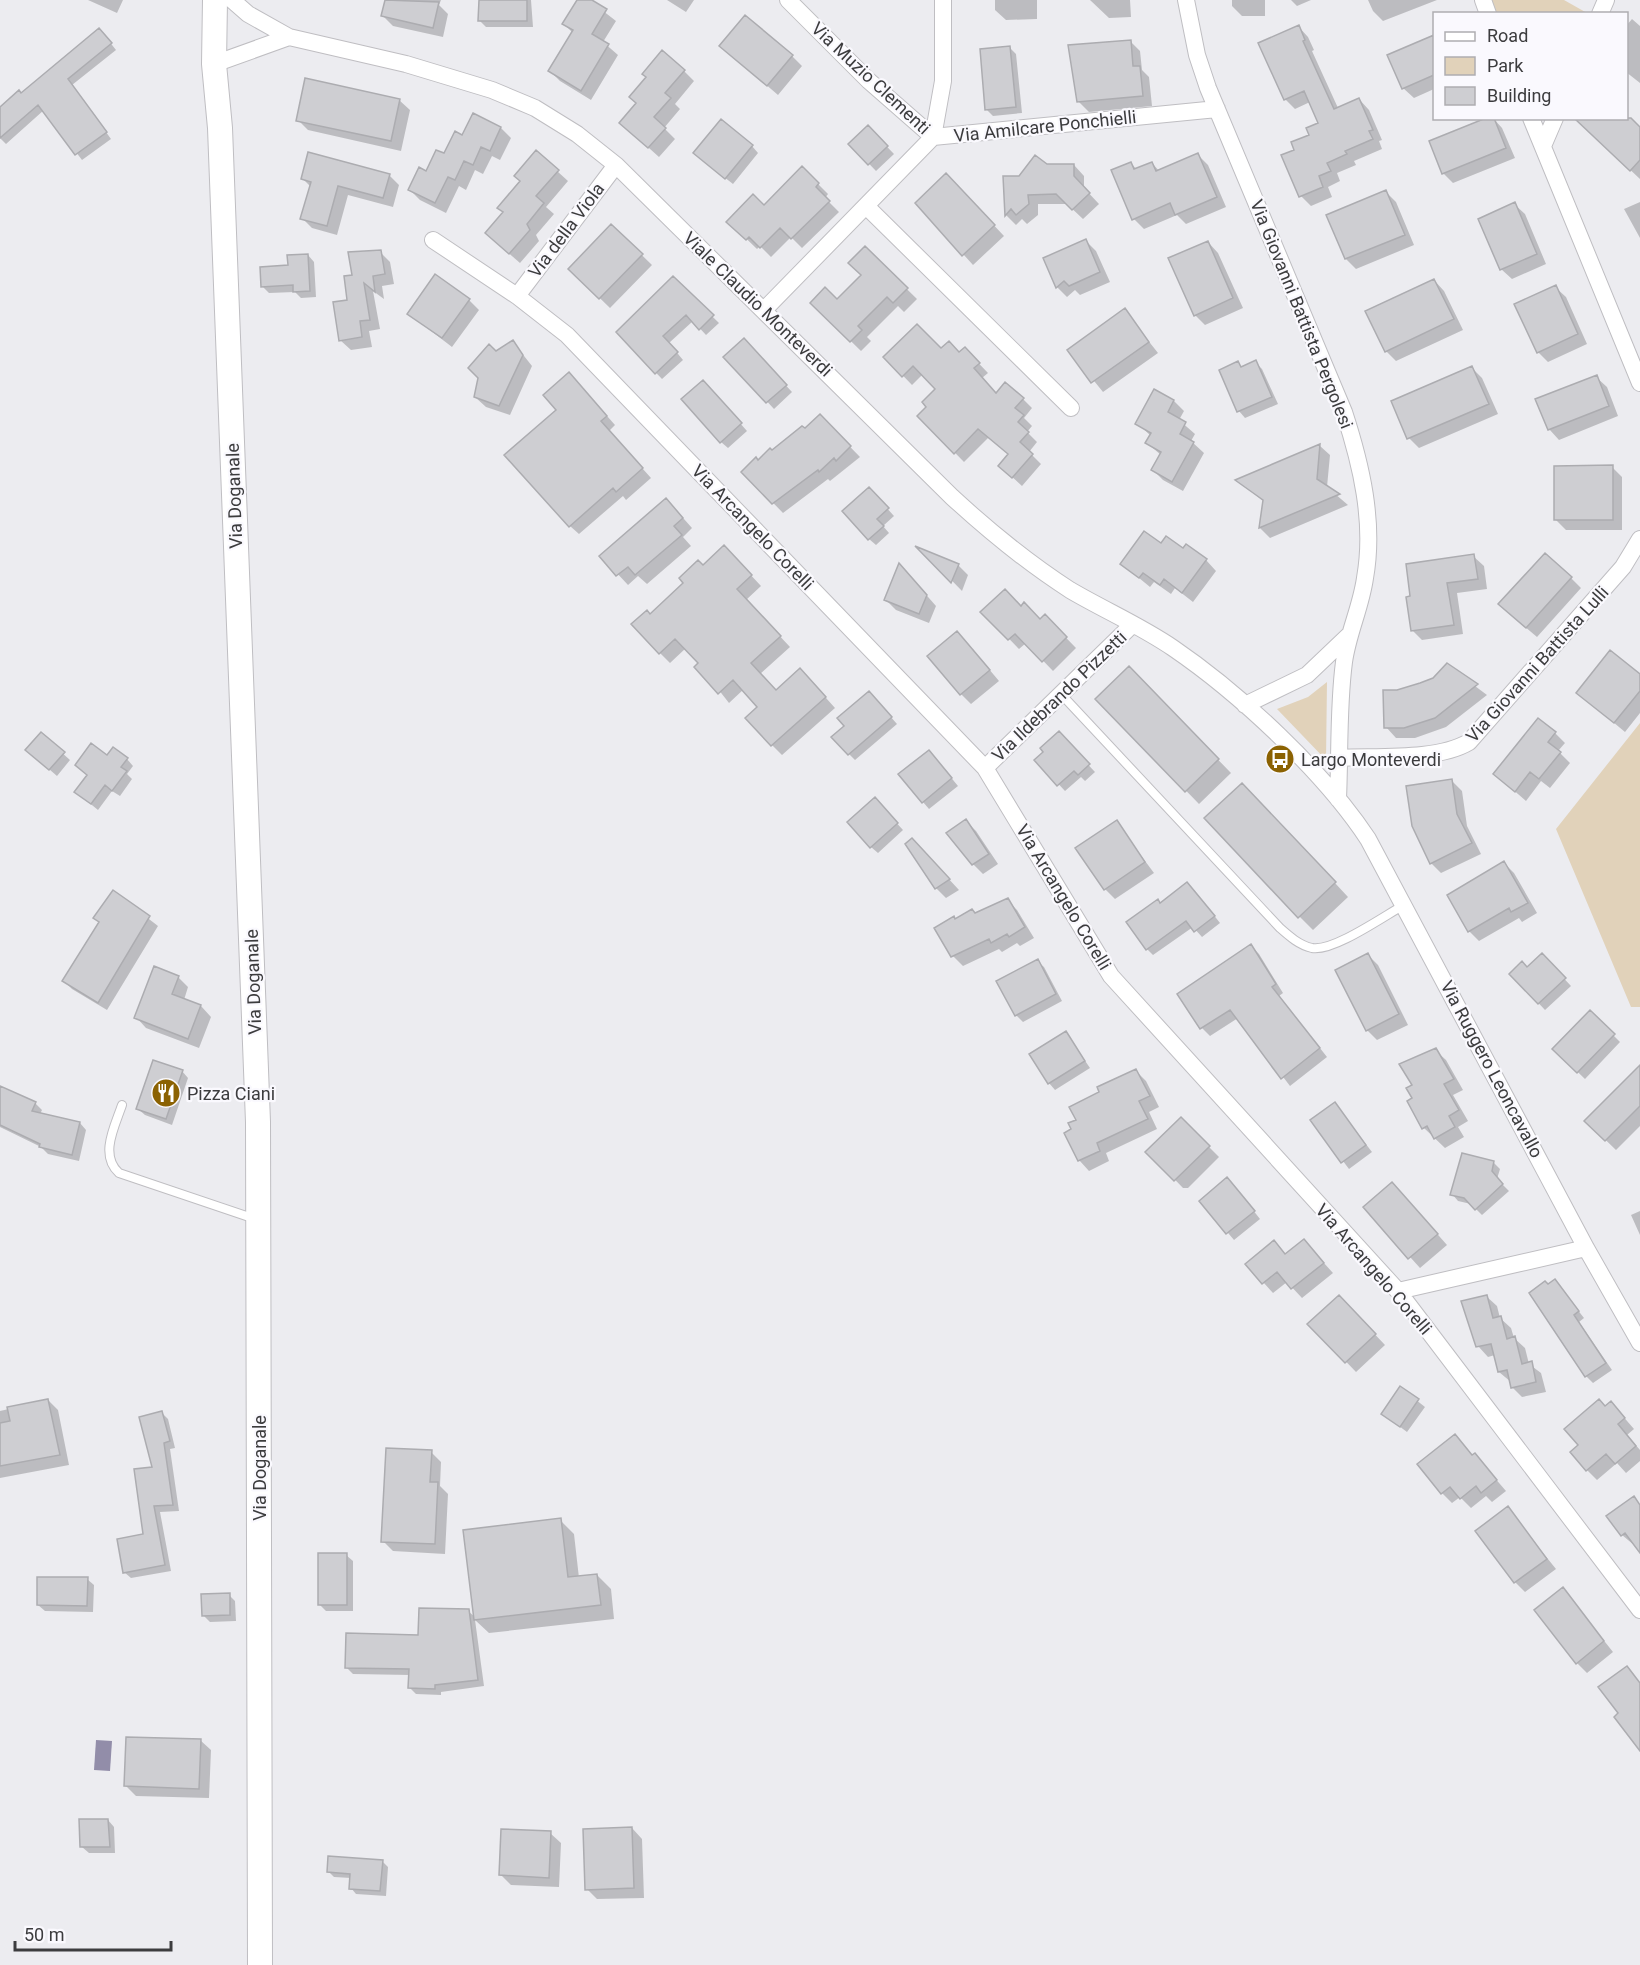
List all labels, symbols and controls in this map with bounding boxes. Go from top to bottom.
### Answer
legend [1433,12,1628,120]
street label: Via Muzio Clementi [807,17,935,139]
text: Road [1487,25,1528,46]
text: Park [1487,55,1524,76]
text: Building [1487,85,1551,106]
street label: Via Amilcare Ponchielli [953,106,1137,146]
street label: Via della Viola [524,179,608,281]
street label: Via Giovanni Battista Pergolesi [1246,196,1358,432]
street label: Viale Claudio Monteverdi [679,227,837,381]
street label: Via Doganale [222,443,246,549]
street label: Via Arcangelo Corelli [688,460,818,594]
street label: Via Giovanni Battista Lulli [1461,582,1613,746]
street label: Via Ildebrando Pizzetti [987,626,1131,766]
bus stop icon: Largo Monteverdi [1264,743,1296,775]
place label: Largo Monteverdi [1301,749,1441,770]
street label: Via Arcangelo Corelli [1012,820,1116,974]
street label: Via Doganale [241,929,265,1035]
street label: Via Ruggero Leoncavallo [1436,977,1548,1161]
restaurant icon: Pizza Ciani [150,1077,182,1109]
place label: Pizza Ciani [187,1083,275,1104]
street label: Via Arcangelo Corelli [1312,1199,1436,1339]
street label: Via Doganale [249,1415,270,1521]
scale bar [15,1914,171,1952]
text: 50 m [24,1924,64,1945]

